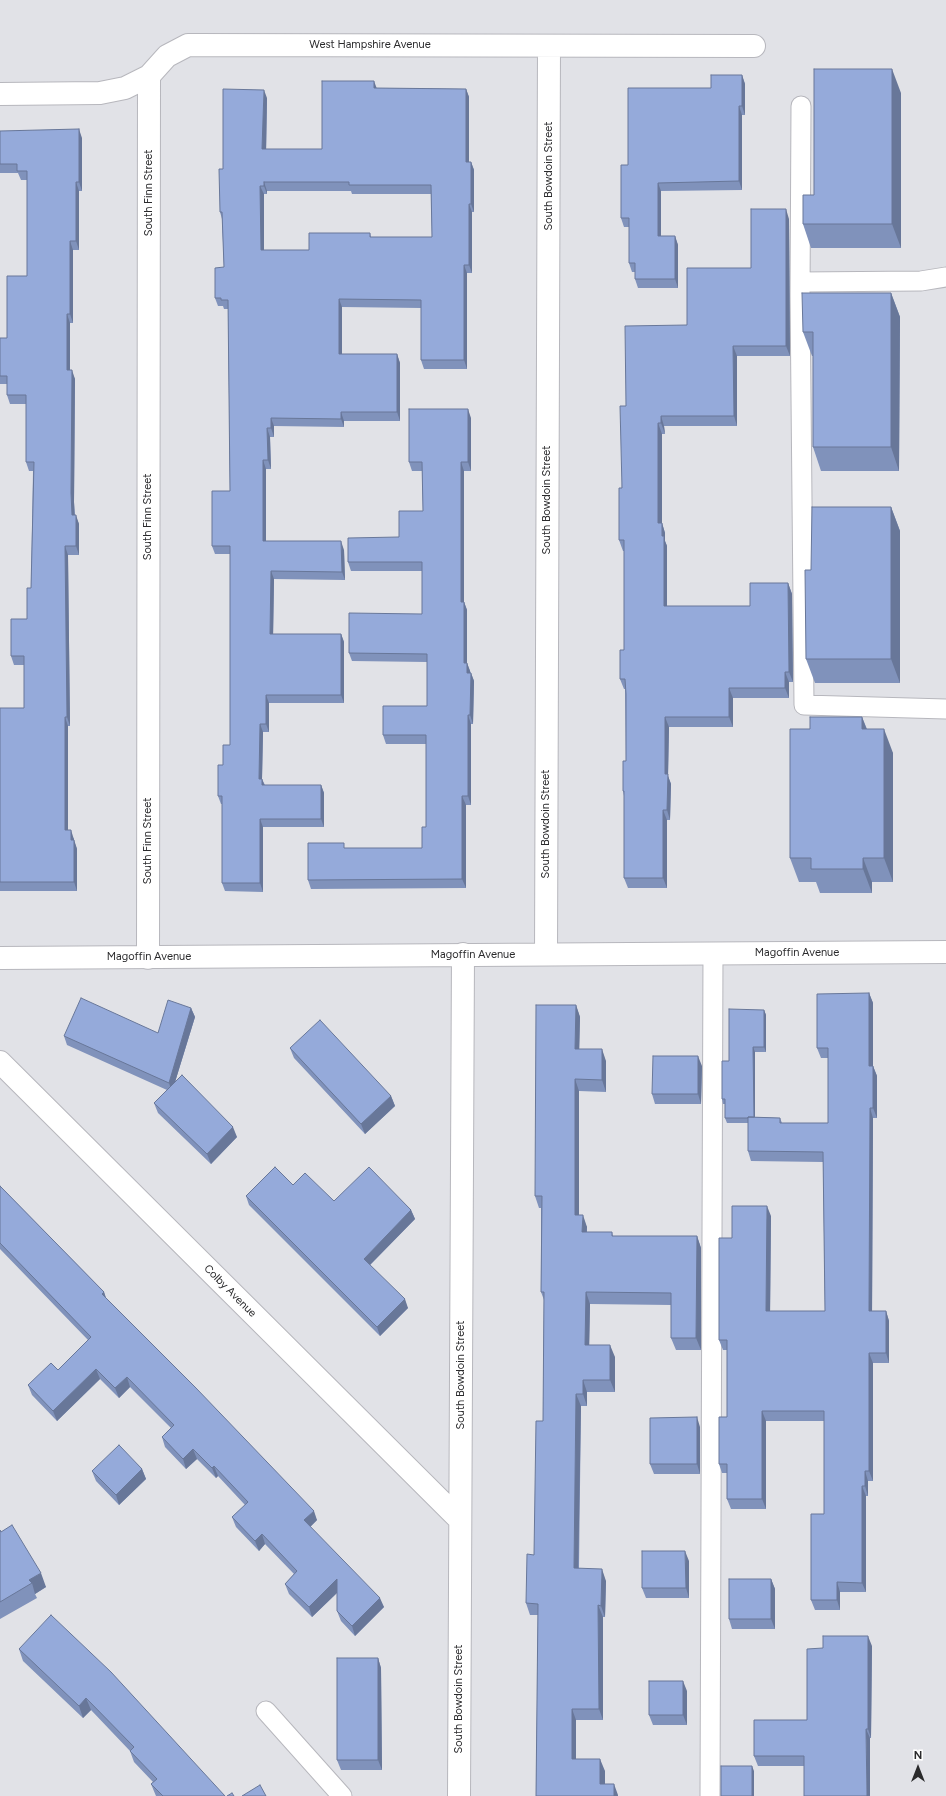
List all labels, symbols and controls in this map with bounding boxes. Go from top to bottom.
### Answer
street label: West Hampshire Avenue [309,38,431,52]
street label: South Bowdoin Street [542,122,556,230]
street label: South Finn Street [142,150,156,236]
street label: South Bowdoin Street [540,446,554,554]
street label: South Finn Street [141,474,155,560]
street label: South Bowdoin Street [539,770,553,878]
street label: South Finn Street [141,798,155,884]
street label: Magoffin Avenue [755,946,839,960]
street label: Magoffin Avenue [431,948,515,962]
street label: Magoffin Avenue [107,950,191,964]
street label: Colby Avenue [201,1262,259,1320]
street label: South Bowdoin Street [454,1321,468,1429]
street label: South Bowdoin Street [452,1645,466,1753]
north arrow [898,1748,938,1788]
text: N [914,1749,922,1762]

